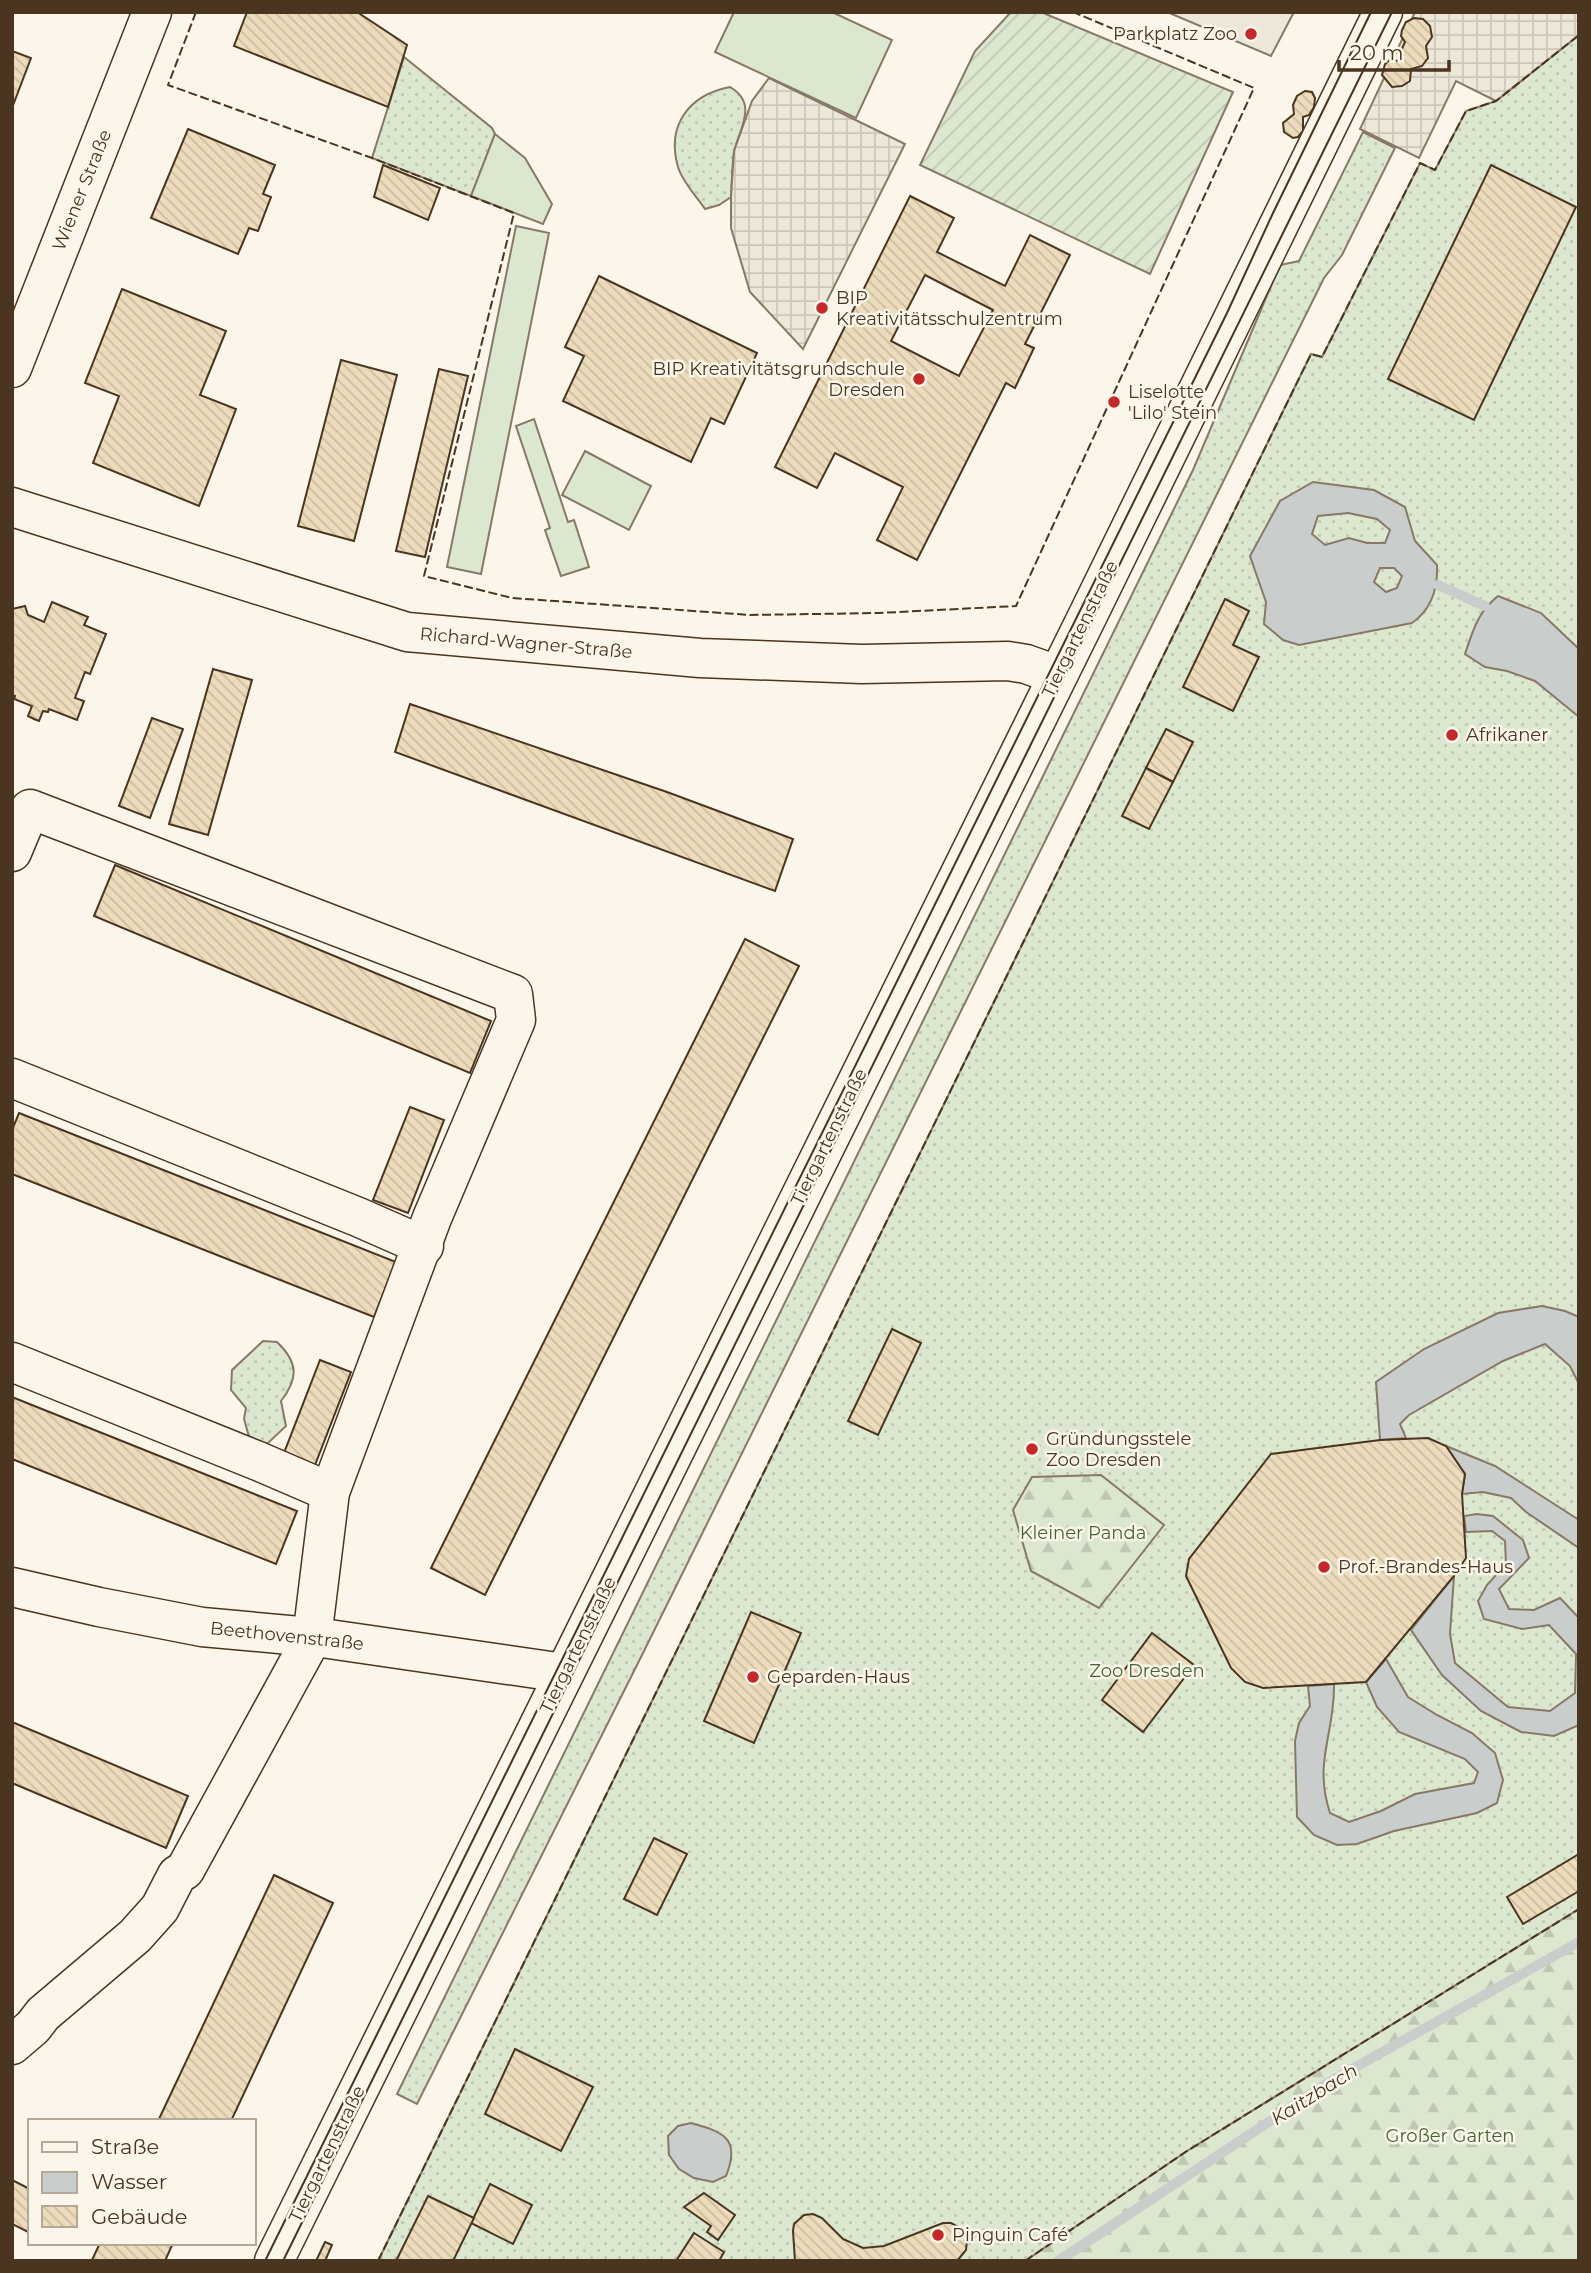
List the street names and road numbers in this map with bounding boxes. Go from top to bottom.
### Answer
street label: Wiener Straße [48,126,116,254]
street label: Tiergartenstraße [1037,557,1123,701]
street label: Richard-Wagner-Straße [419,623,633,663]
street label: Tiergartenstraße [786,1065,872,1209]
street label: Tiergartenstraße [535,1573,621,1717]
street label: Beethovenstraße [209,1617,365,1655]
street label: Tiergartenstraße [284,2082,370,2226]

